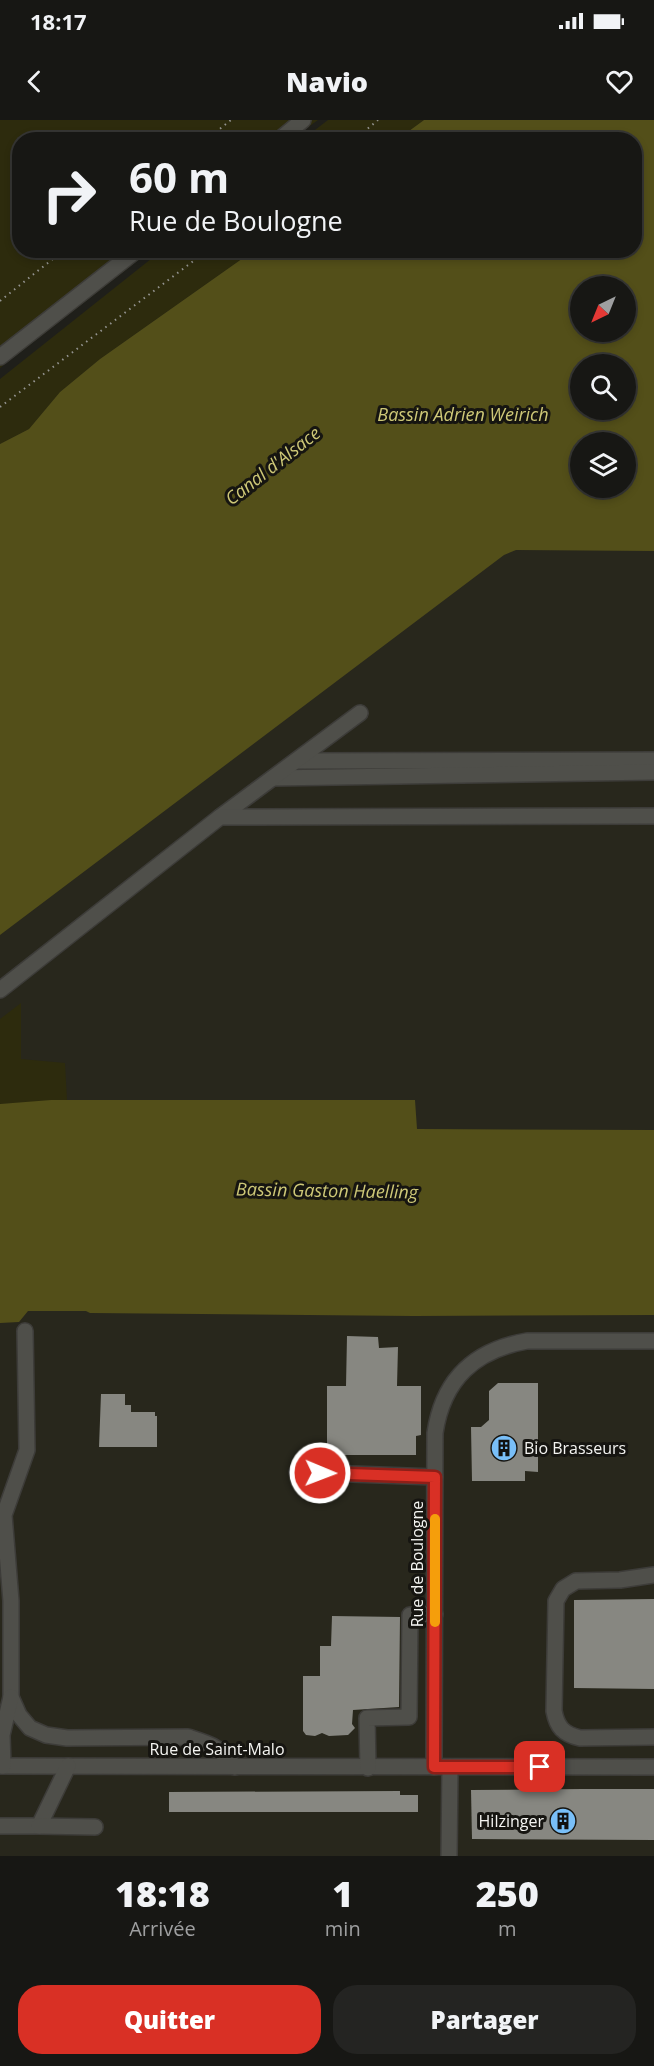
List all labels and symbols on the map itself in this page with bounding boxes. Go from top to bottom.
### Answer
north arrow [570,276,636,342]
water label: Bassin Adrien Weirich [377,402,549,426]
water label: Canal d'Alsace [220,420,325,510]
water label: Bassin Gaston Haelling [236,1176,419,1204]
building icon: Bio Brasseurs [489,1433,519,1463]
place label: Bio Brasseurs [524,1437,626,1459]
position arrow [288,1441,352,1505]
street label: Rue de Boulogne [406,1501,428,1627]
street label: Rue de Saint-Malo [149,1738,285,1760]
pin [514,1741,565,1792]
building icon: Hilzinger [548,1806,578,1836]
place label: Hilzinger [479,1810,544,1832]

